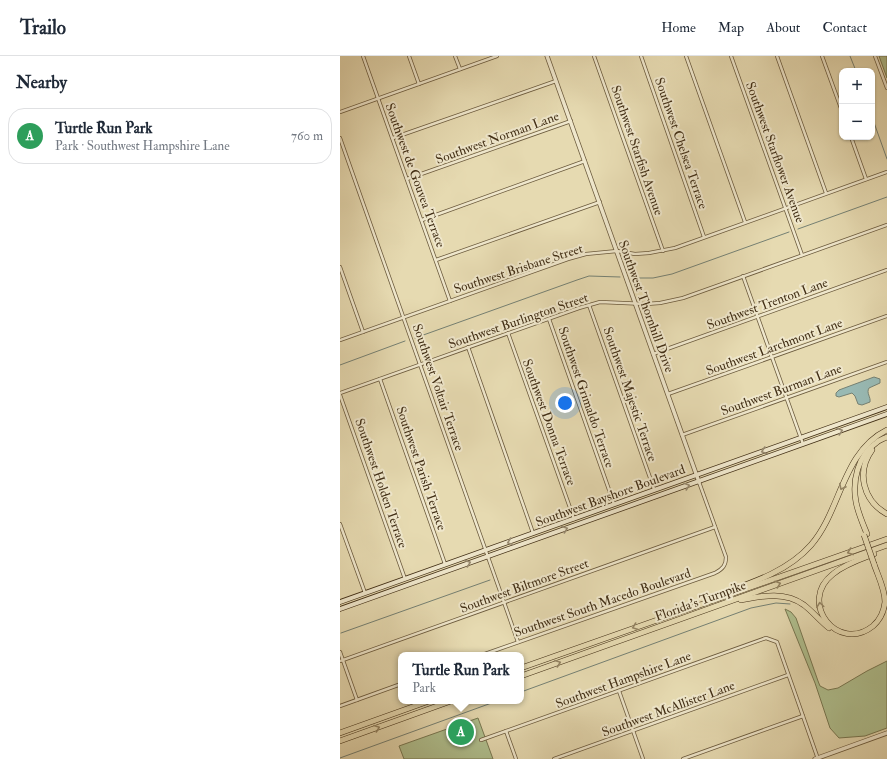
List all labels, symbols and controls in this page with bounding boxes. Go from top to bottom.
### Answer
text: Trailo [20,16,66,40]
text: Home [661,19,696,36]
text: Map [718,19,744,36]
text: About [766,19,800,36]
text: Contact [822,19,867,36]
map controls [839,68,875,140]
button: + [839,68,875,104]
text: Nearby [16,72,67,93]
street label: Southwest Chelsea Terrace [651,75,711,212]
street label: Southwest Starflower Avenue [742,80,808,226]
street label: Southwest Starfish Avenue [607,83,667,218]
street label: Southwest de Gouvea Terrace [381,101,449,250]
button: − [839,104,875,140]
street label: Southwest Norman Lane [434,108,562,168]
text: Turtle Run Park [55,119,153,138]
text: A [26,128,34,144]
text: 760 m [291,128,323,144]
text: Park · Southwest Hampshire Lane [55,138,230,154]
street label: Southwest Thornhill Drive [615,238,678,375]
street label: Southwest Brisbane Street [452,240,585,297]
street label: Southwest Trenton Lane [705,274,831,333]
street label: Southwest Burlington Street [446,289,590,352]
street label: Southwest Larchmont Lane [704,315,845,379]
street label: Southwest Voltair Terrace [409,322,467,453]
street label: Southwest Grimaldo Terrace [554,325,618,471]
street label: Southwest Majestic Terrace [599,325,661,464]
street label: Southwest Donna Terrace [519,357,580,488]
street label: Southwest Burman Lane [719,360,845,419]
your location [555,393,575,413]
street label: Southwest Parish Terrace [392,404,450,533]
street label: Southwest Holden Terrace [351,416,411,551]
one-way arrow [836,428,843,436]
one-way arrow [761,446,768,455]
street label: Southwest Bayshore Boulevard [533,461,688,531]
one-way arrow [683,482,690,490]
one-way arrow [839,483,847,491]
one-way arrow [561,526,568,534]
one-way arrow [506,537,513,545]
one-way arrow [847,547,854,555]
street label: Southwest Biltmore Street [458,555,591,617]
one-way arrow [465,560,472,568]
street label: Southwest South Macedo Boulevard [512,565,693,641]
street label: Florida's Turnpike [653,577,749,626]
one-way arrow [774,580,781,589]
one-way arrow [816,602,825,608]
one-way arrow [632,623,639,631]
street label: Southwest Hampshire Lane [553,648,694,713]
popup [398,652,524,704]
one-way arrow [554,660,561,668]
text: Turtle Run Park [412,661,510,680]
street label: Southwest McAllister Lane [600,677,738,740]
text: Park [412,680,436,696]
pin: A [448,717,474,747]
one-way arrow [373,724,380,732]

